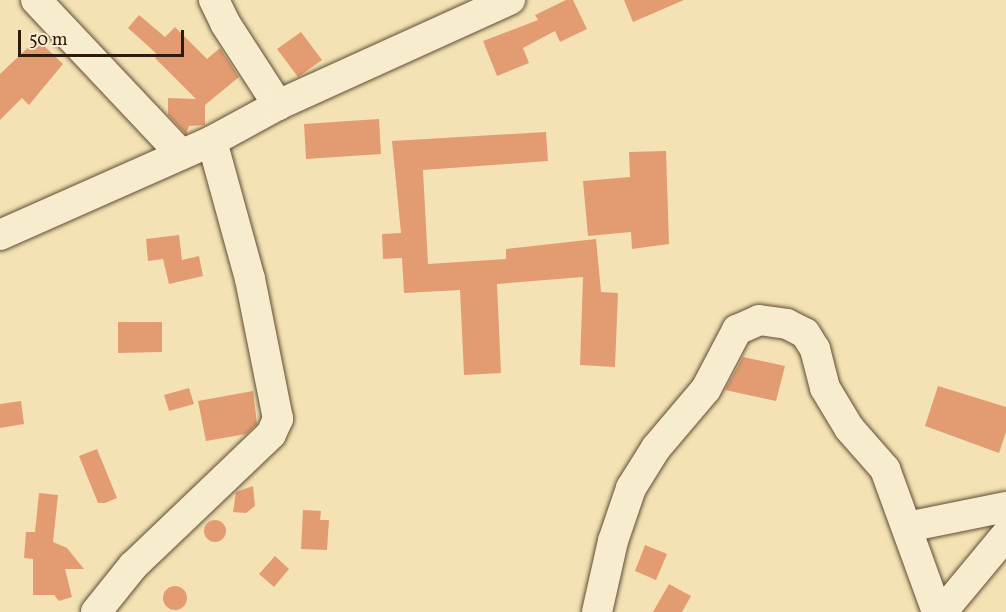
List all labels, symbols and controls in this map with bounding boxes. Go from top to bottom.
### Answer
scale bar [21,18,188,56]
text: 50 m [29,28,68,53]

